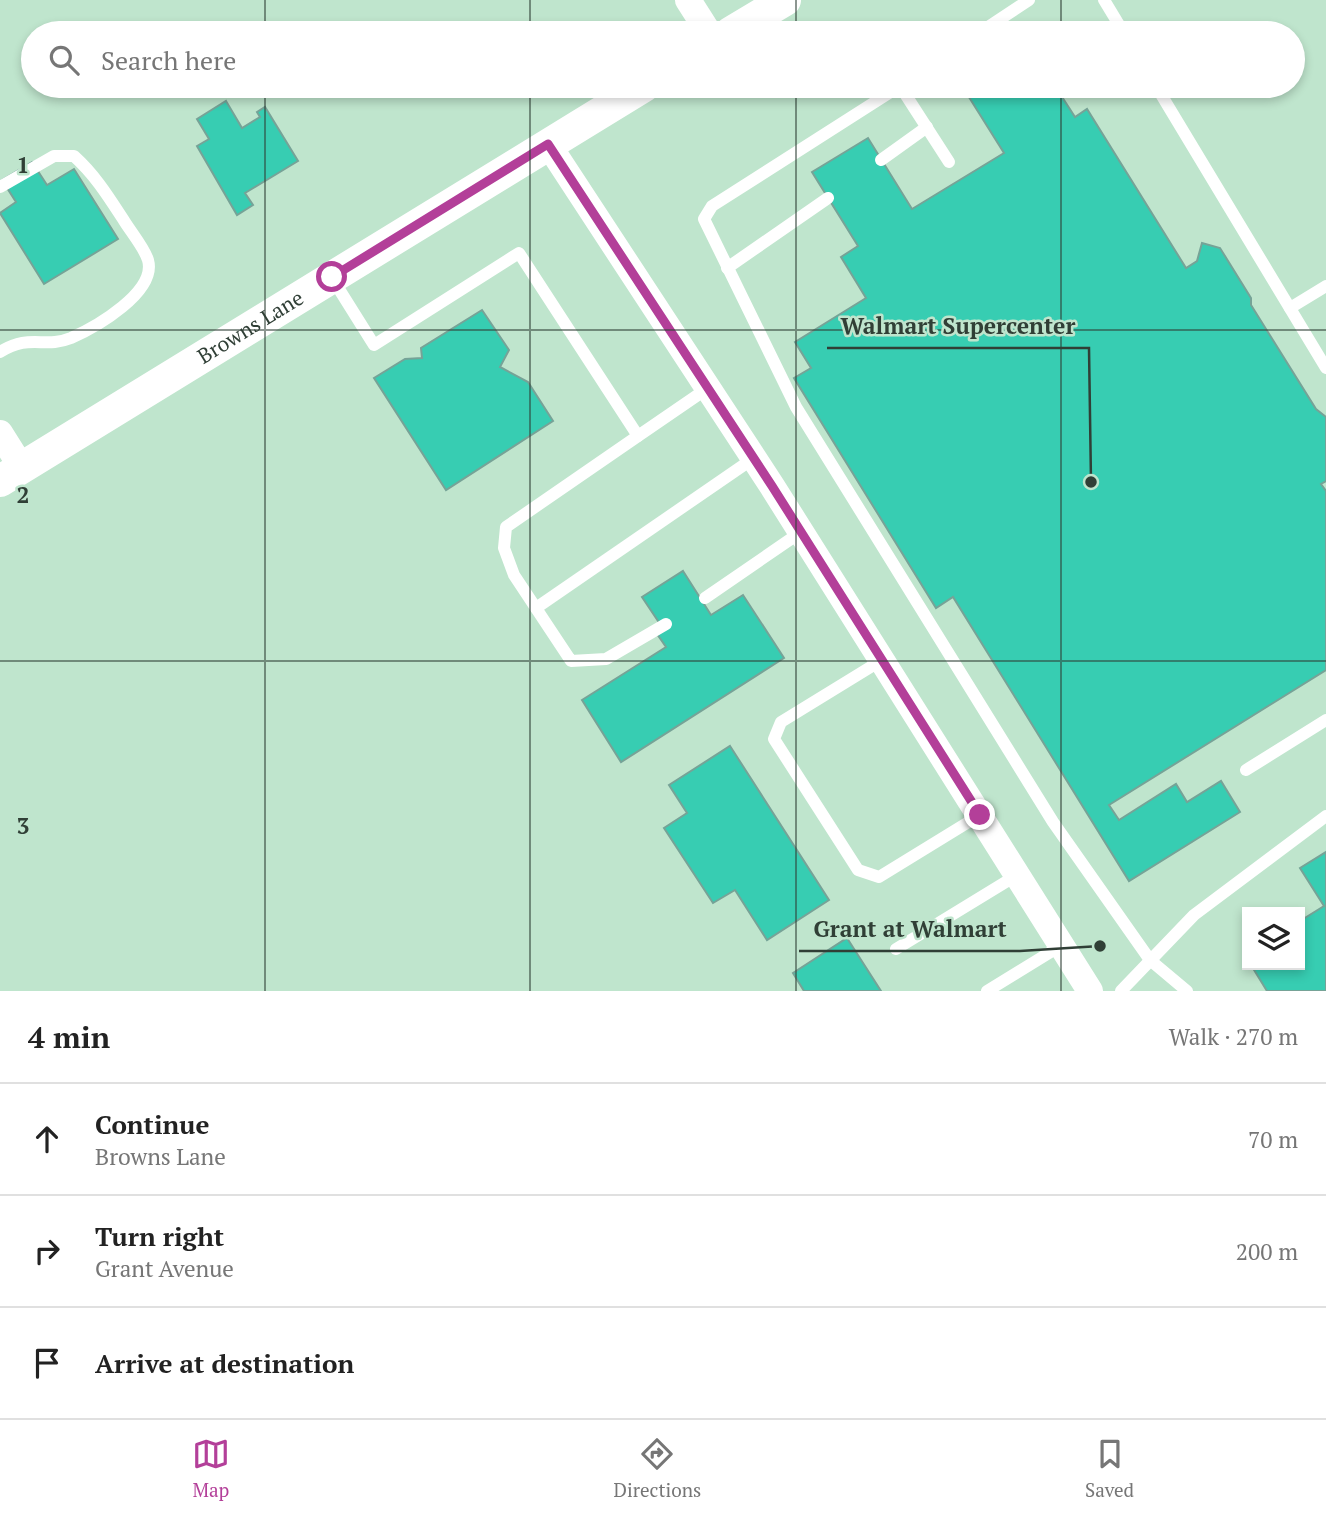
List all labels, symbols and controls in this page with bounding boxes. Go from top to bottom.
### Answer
search box [21,21,1305,98]
icon: search [45,41,83,79]
text: Search here [101,43,236,77]
text: 1 [17,149,30,180]
route start [316,261,347,292]
street label: Browns Lane [192,283,308,370]
callout: Walmart Supercenter [827,304,1089,348]
text: Walmart Supercenter [841,310,1075,341]
text: 2 [17,479,30,510]
route end [964,799,995,830]
text: 3 [17,810,30,841]
callout: Grant at Walmart [799,907,1020,951]
map controls [1242,907,1305,970]
button: layers [1242,907,1305,970]
text: Grant at Walmart [813,913,1007,944]
text: 4 min [28,1017,110,1057]
text: Walk · 270 m [1169,1021,1298,1052]
text: Continue [95,1107,209,1141]
icon: ahead [28,1120,66,1158]
text: 70 m [1248,1124,1298,1155]
text: Browns Lane [95,1141,226,1172]
text: Turn right [95,1219,224,1253]
icon: right [28,1232,66,1270]
text: 200 m [1236,1236,1298,1267]
text: Grant Avenue [95,1253,234,1284]
icon: arrive [28,1344,66,1382]
text: Arrive at destination [95,1346,354,1380]
tab: Map [192,1435,230,1502]
tab: Directions [614,1435,701,1502]
tab: Saved [1085,1435,1134,1502]

